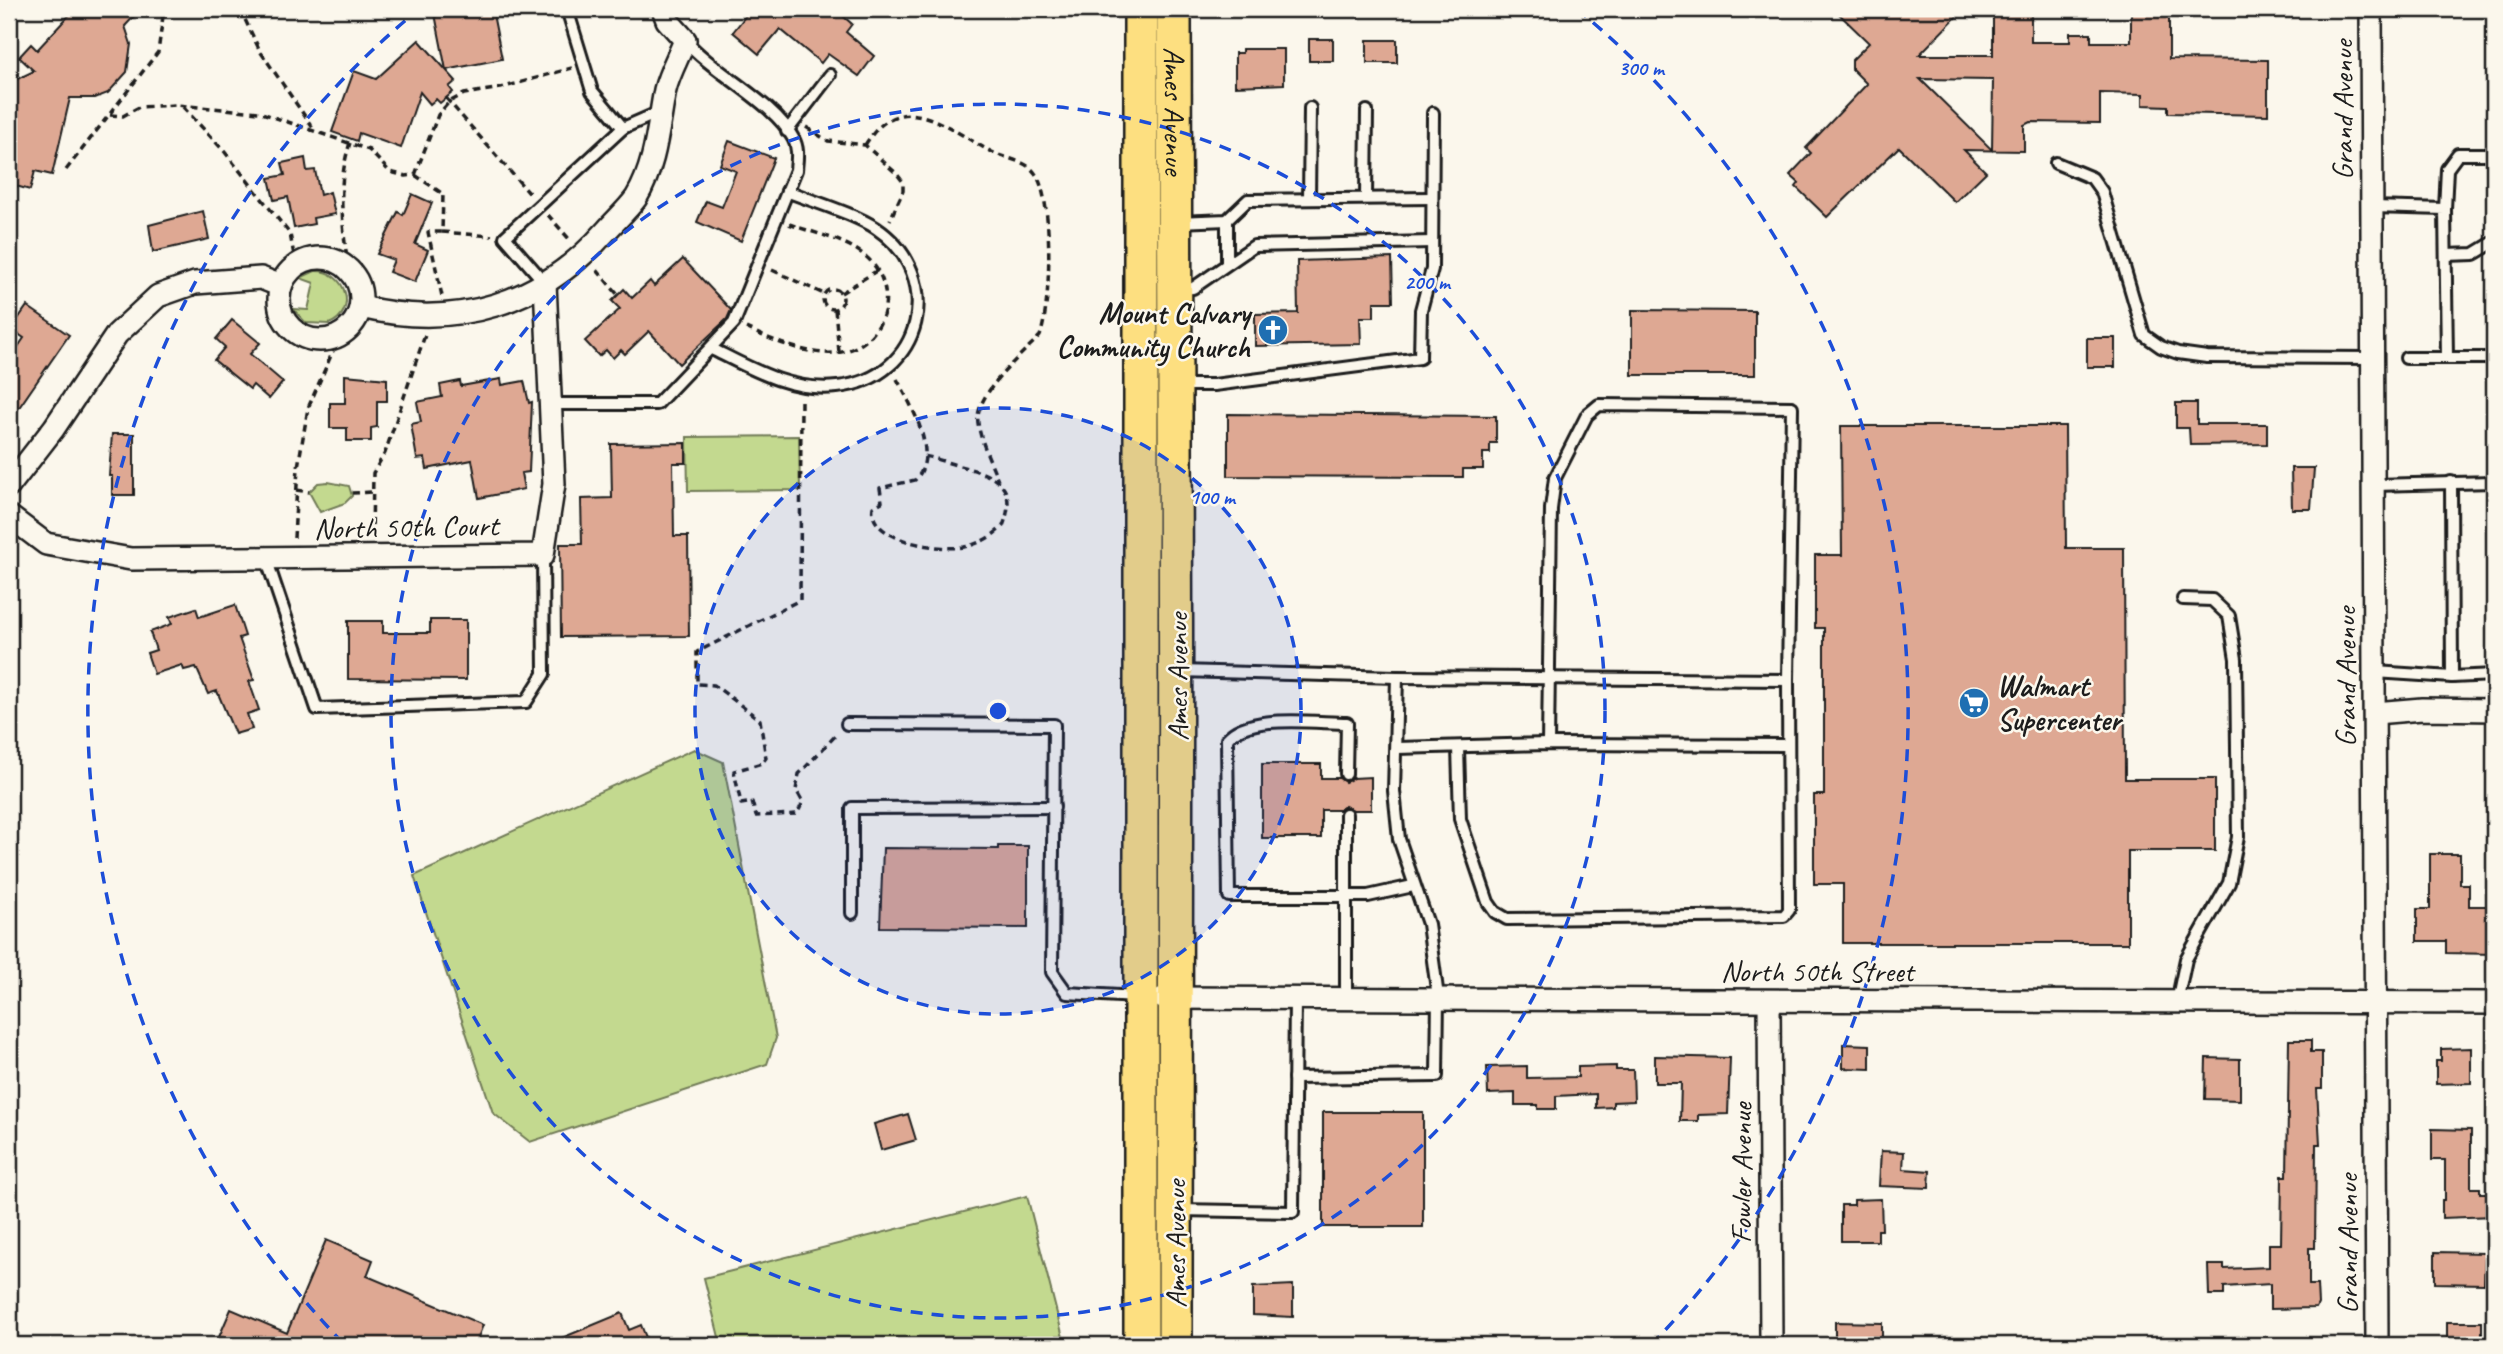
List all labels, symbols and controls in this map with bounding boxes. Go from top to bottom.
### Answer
street label: Grand Avenue [2323,38,2361,180]
street label: Ames Avenue [1155,47,1194,177]
text: 300 m [1618,55,1666,81]
text: 200 m [1404,269,1452,295]
place label: Mount Calvary Community Church [1056,294,1253,367]
church icon: Mount Calvary Community Church [1256,313,1290,347]
text: 100 m [1189,484,1237,510]
street label: North 50th Court [313,506,502,548]
street label: Grand Avenue [2326,605,2364,747]
street label: Ames Avenue [1158,611,1196,741]
place label: Walmart Supercenter [1997,667,2124,739]
supermarket icon: Walmart Supercenter [1957,686,1991,720]
centre of rings [986,699,1010,723]
street label: North 50th Street [1721,952,1916,990]
street label: Fowler Avenue [1722,1100,1760,1243]
street label: Grand Avenue [2328,1172,2366,1314]
street label: Ames Avenue [1156,1178,1194,1308]

